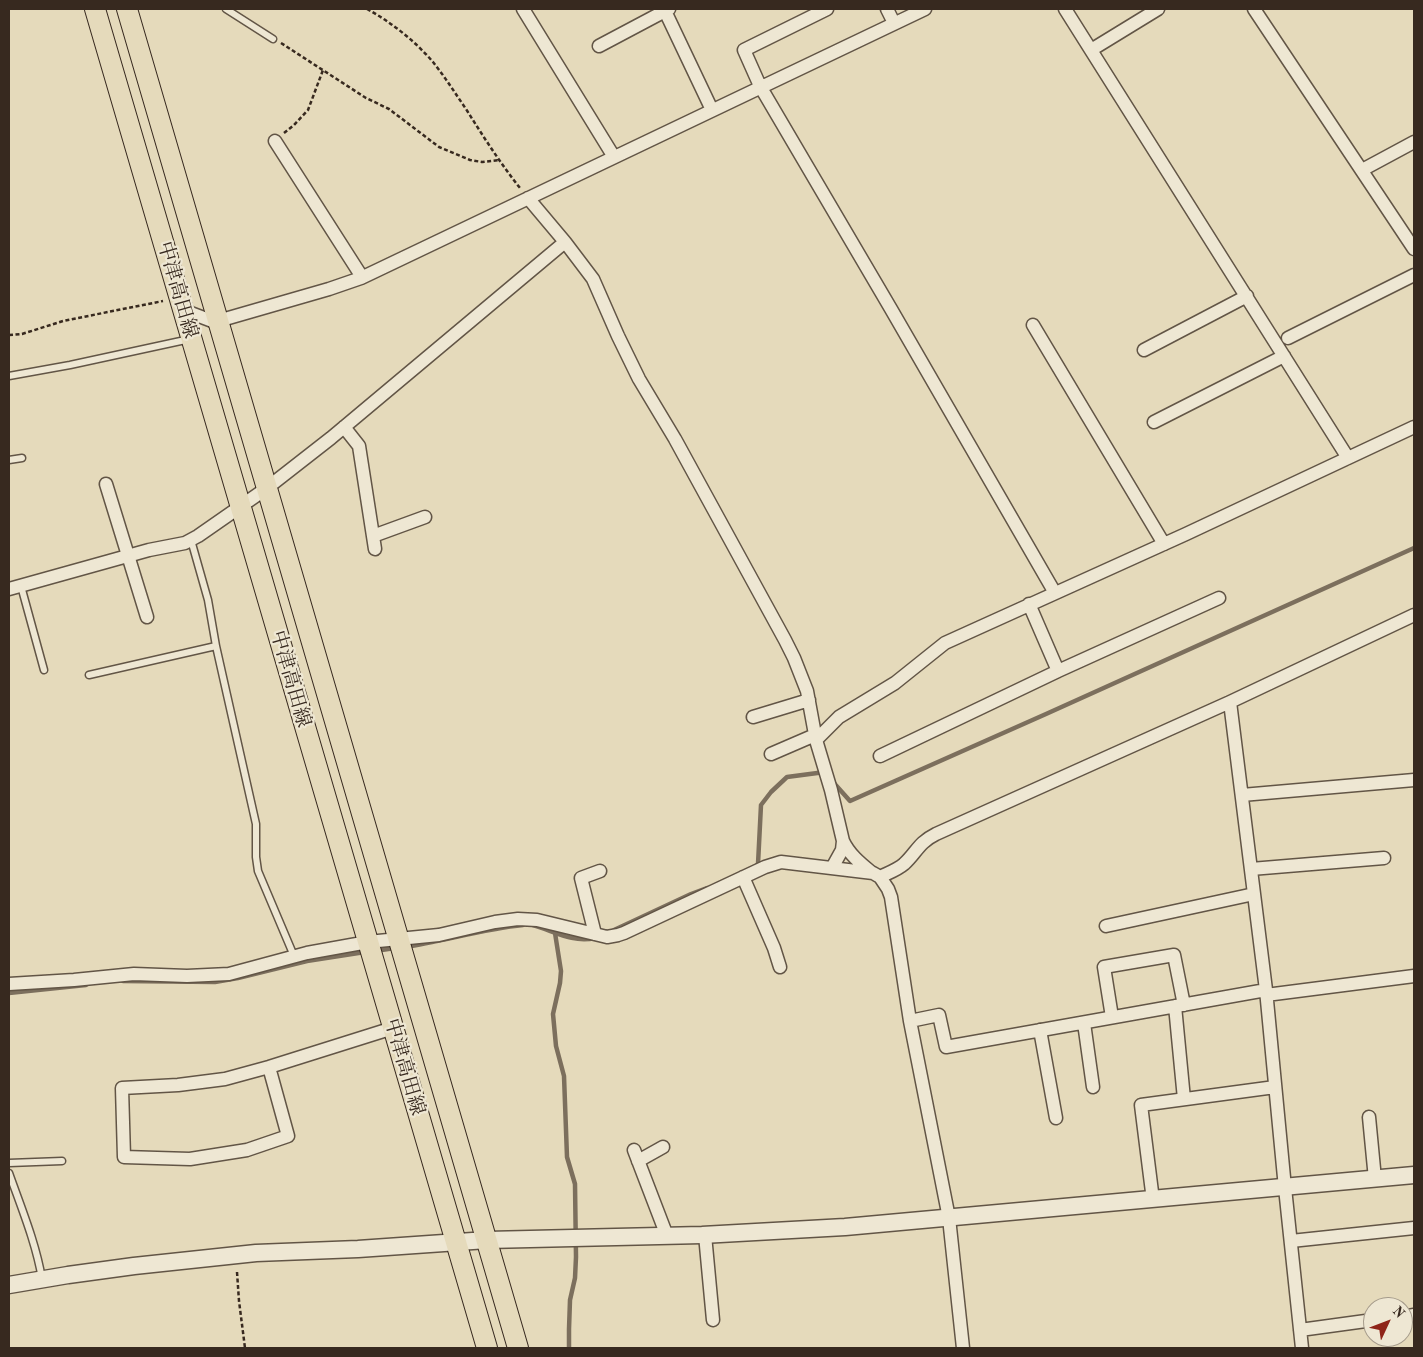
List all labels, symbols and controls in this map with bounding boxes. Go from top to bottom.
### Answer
street label: 中津高田線 [152,239,202,341]
street label: 中津高田線 [265,628,315,730]
street label: 中津高田線 [379,1016,429,1118]
north arrow [1363,1297,1413,1347]
text: N [1389,1304,1407,1321]

